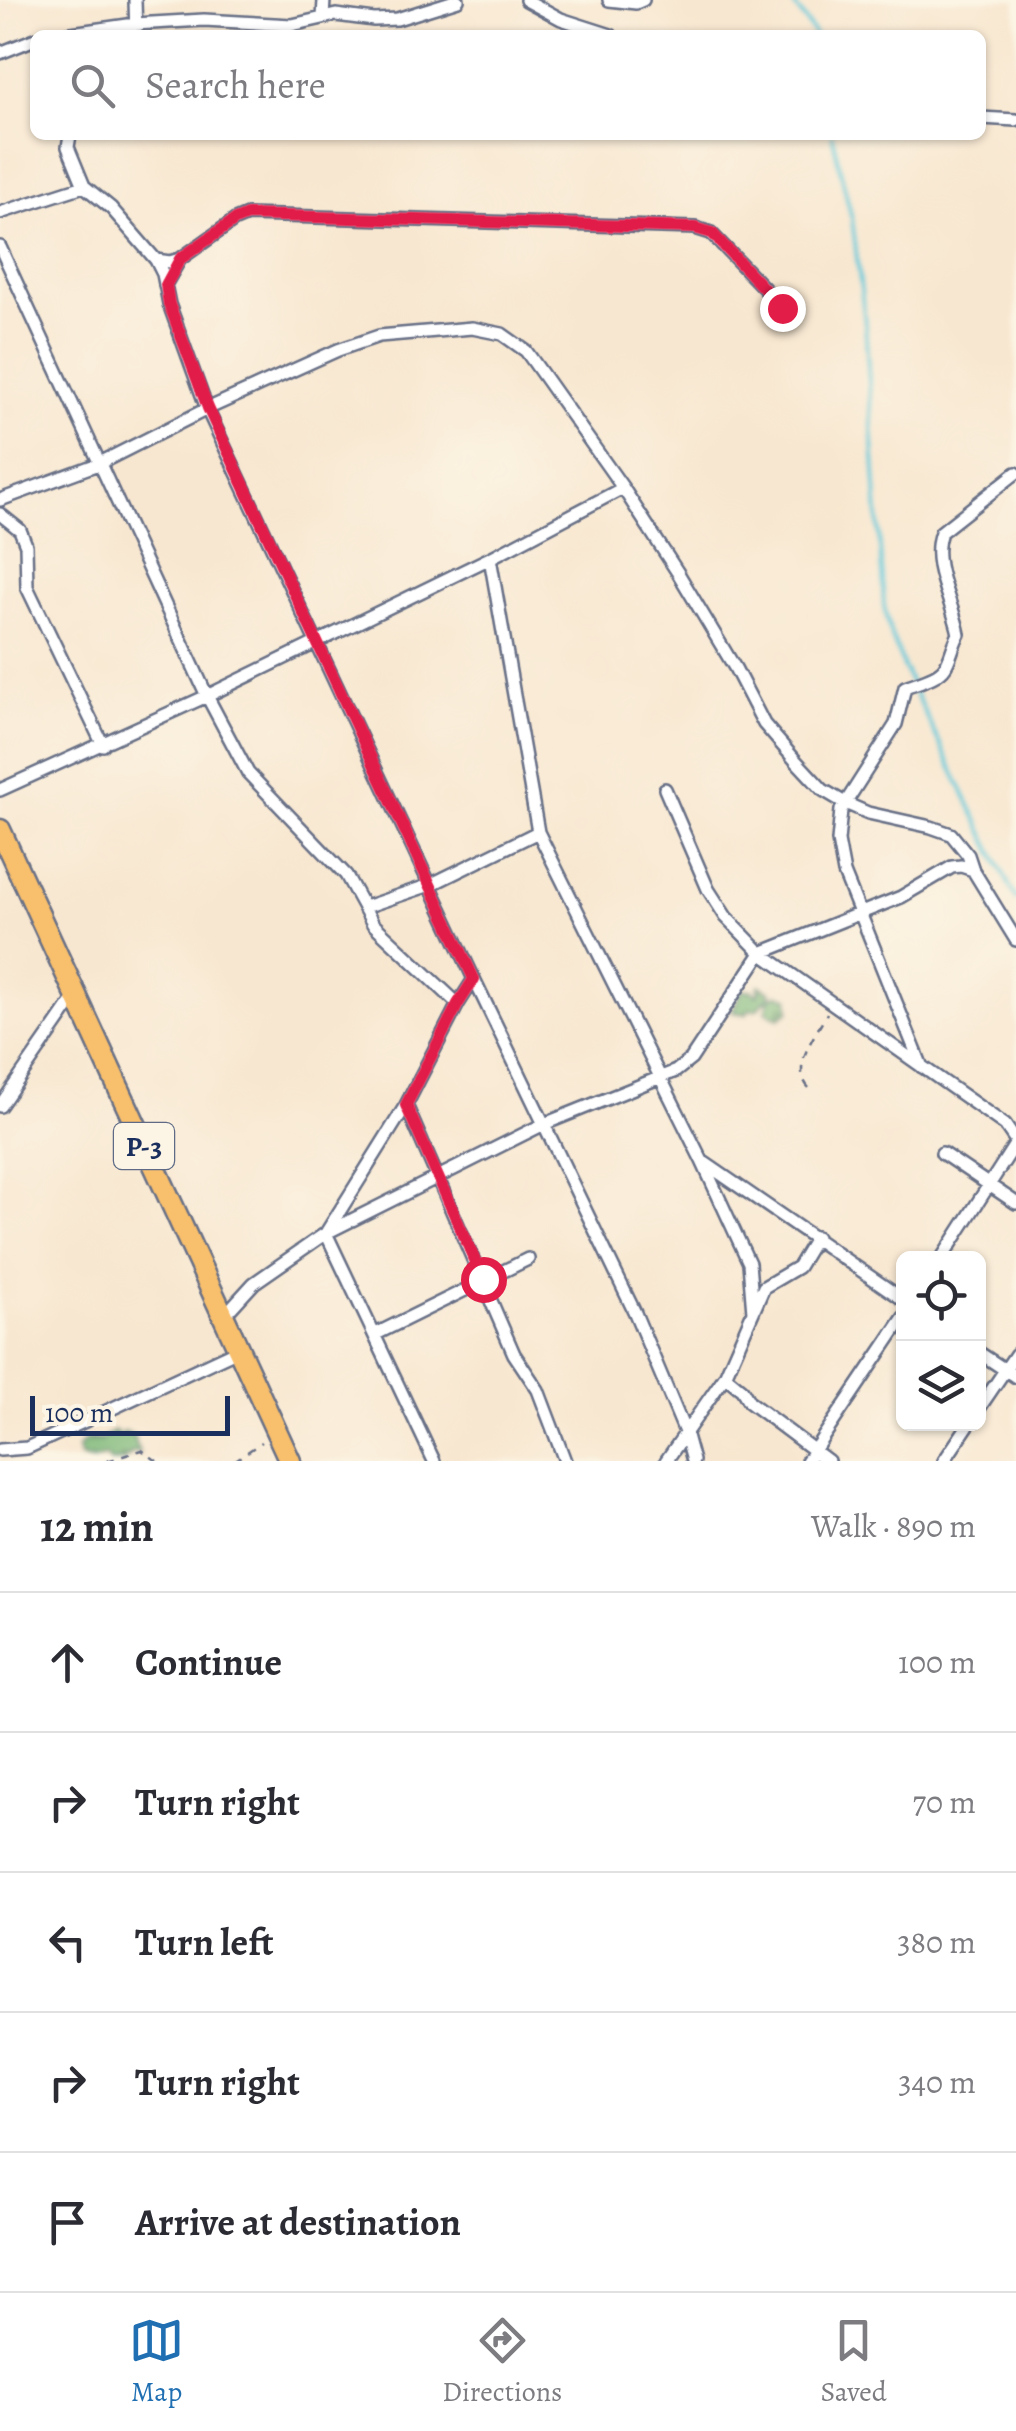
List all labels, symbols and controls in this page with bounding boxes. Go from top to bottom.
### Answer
search box [30,30,986,140]
icon: search [65,58,120,113]
text: Search here [145,59,326,111]
route end [760,286,806,332]
road number: P-3 [114,1123,174,1169]
map controls [896,1251,986,1431]
button: locate [896,1251,986,1341]
route start [461,1257,507,1303]
button: layers [896,1341,986,1431]
scale bar [30,1391,230,1436]
text: 100 m [45,1394,113,1432]
text: 12 min [40,1498,154,1555]
text: Walk · 890 m [811,1504,976,1548]
icon: ahead [40,1635,95,1690]
text: Continue [135,1636,282,1688]
text: 100 m [898,1640,976,1684]
icon: right [40,1775,95,1830]
text: Turn right [135,1776,300,1828]
text: 70 m [913,1780,976,1824]
icon: left [40,1915,95,1970]
text: Turn left [135,1916,274,1968]
text: 380 m [897,1920,976,1964]
icon: right [40,2055,95,2110]
text: Turn right [135,2056,300,2108]
text: 340 m [898,2060,976,2104]
icon: arrive [40,2195,95,2250]
text: Arrive at destination [135,2196,461,2248]
tab: Map [129,2313,184,2411]
tab: Directions [442,2313,562,2411]
tab: Saved [821,2313,887,2411]

